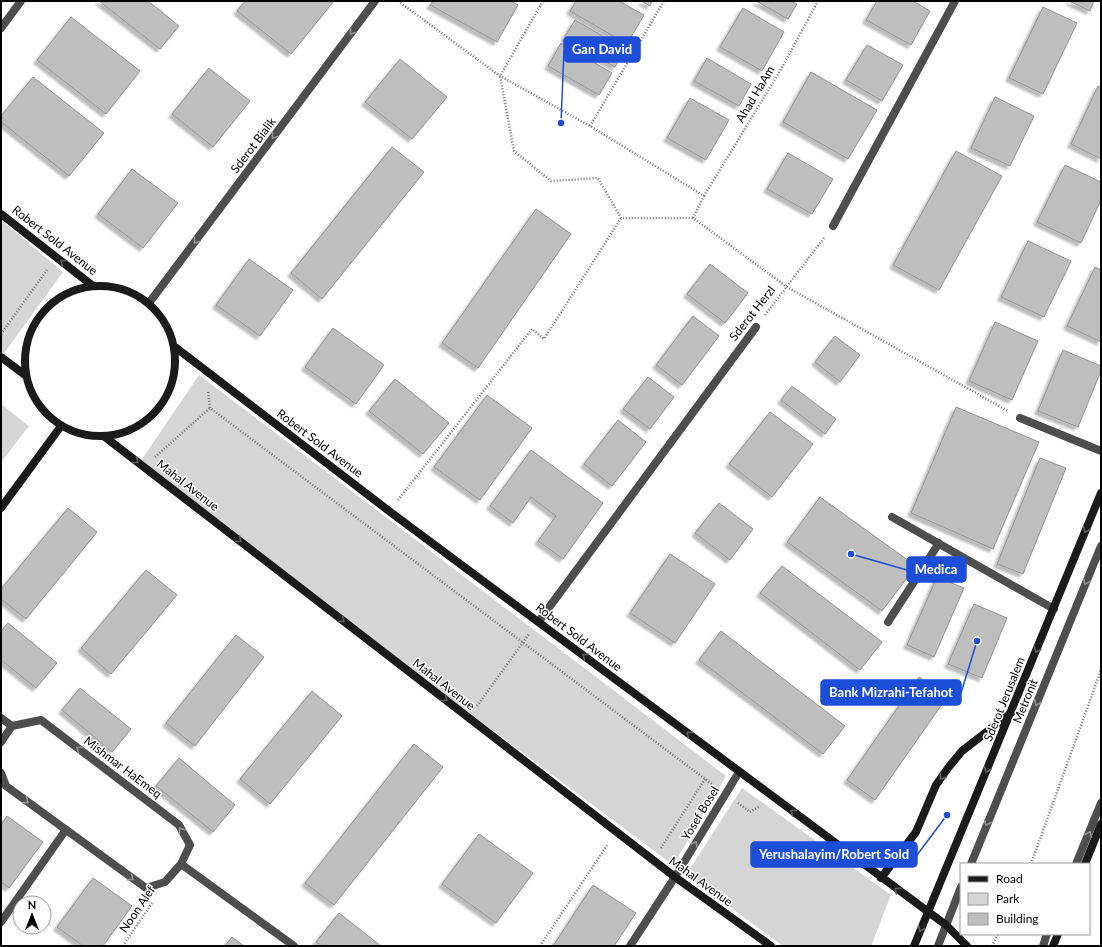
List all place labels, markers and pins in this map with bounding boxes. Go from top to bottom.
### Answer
callout: Gan David [564,37,640,62]
callout: Medica [907,557,966,582]
callout: Bank Mizrahi-Tefahot [821,680,961,705]
callout: Yerushalayim/Robert Sold [751,842,917,867]

